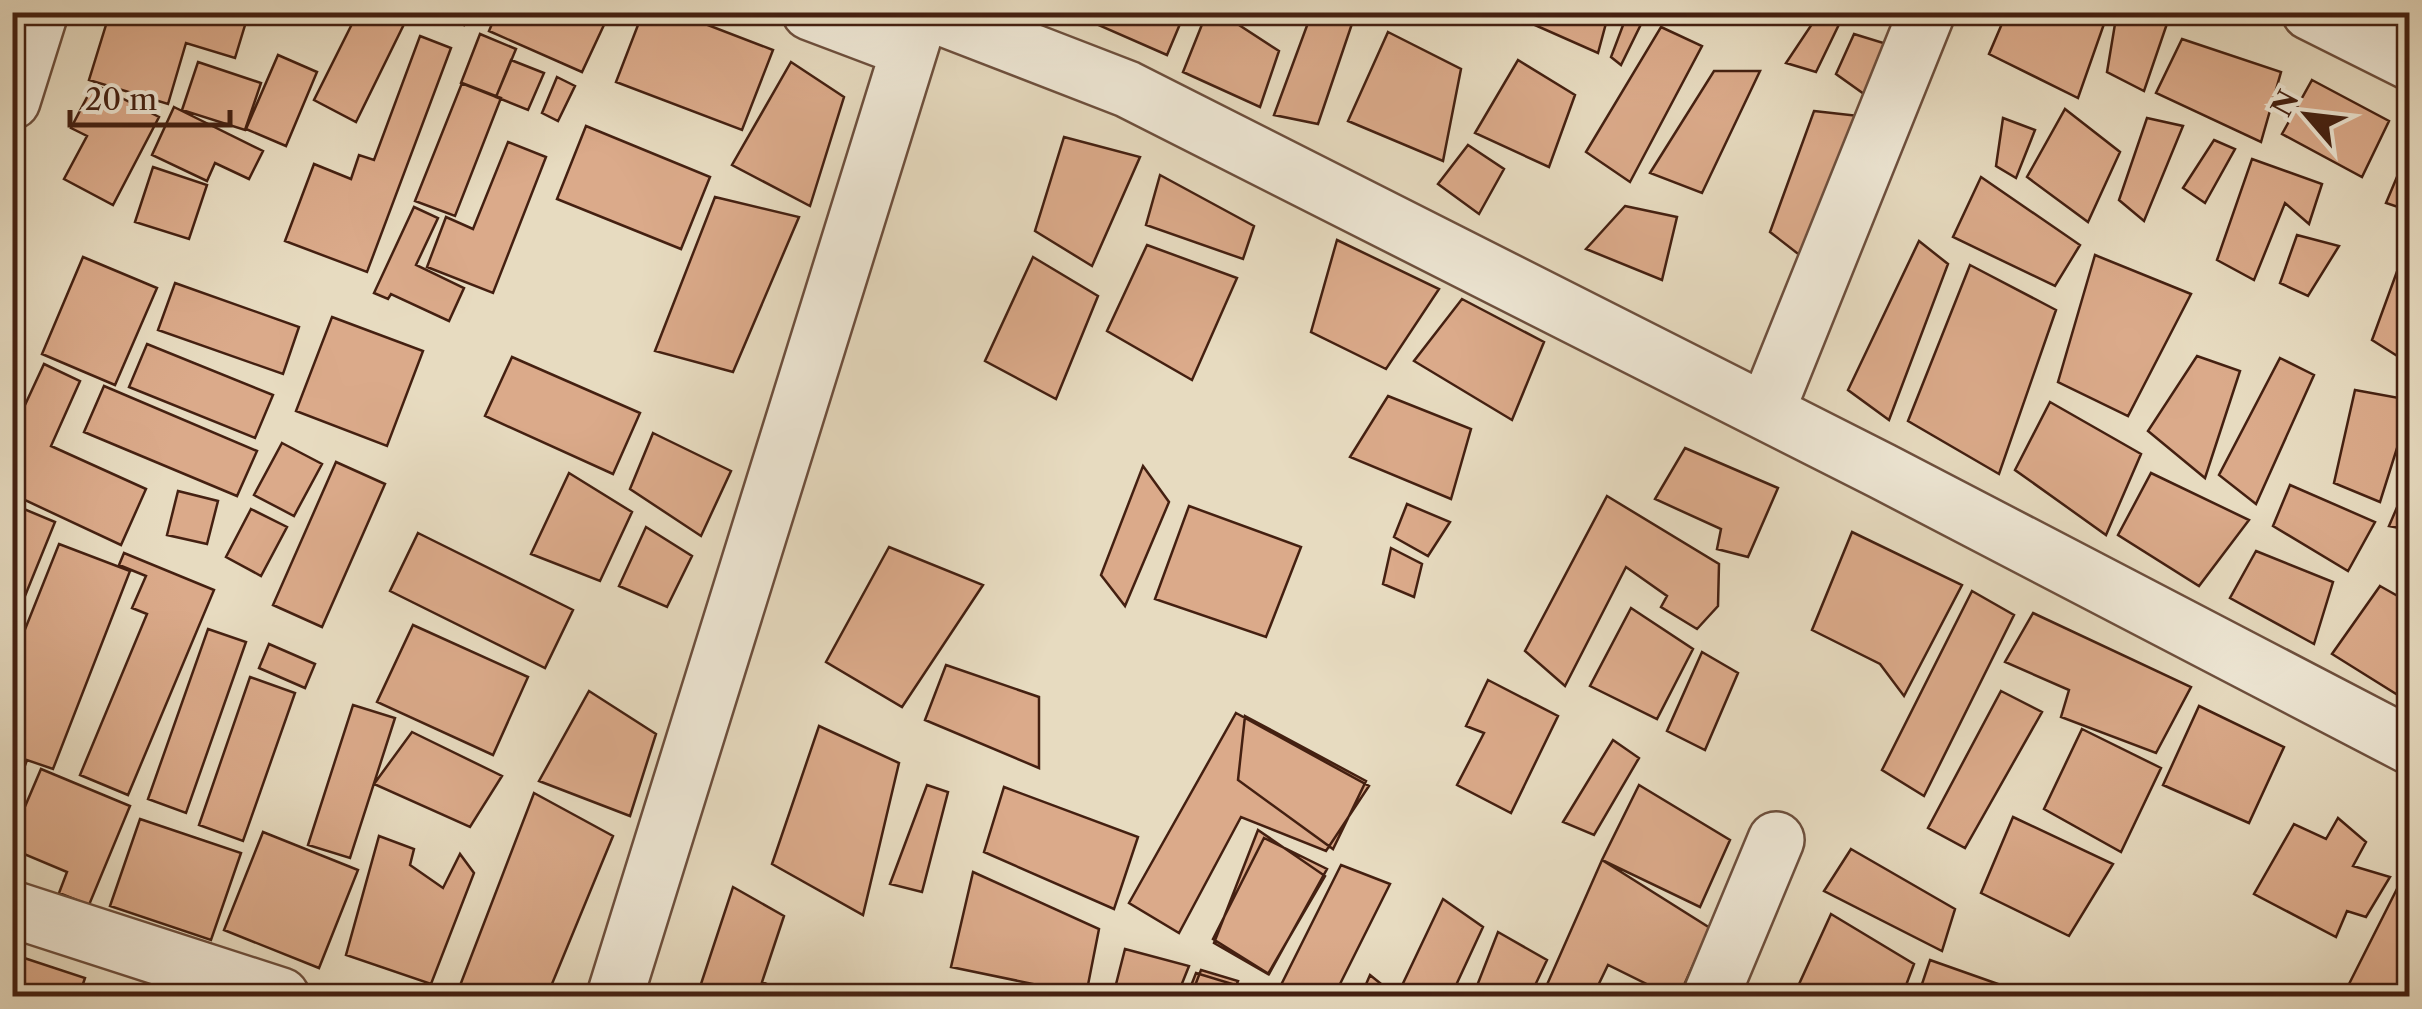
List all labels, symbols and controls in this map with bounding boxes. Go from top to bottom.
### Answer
scale bar [70,65,230,127]
north arrow [2257,65,2357,165]
text: 20 m [85,81,157,118]
text: N [2264,85,2306,122]

